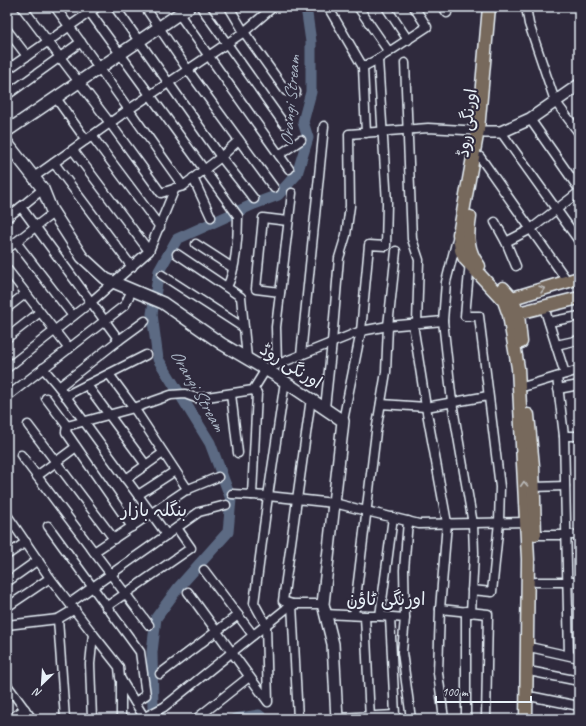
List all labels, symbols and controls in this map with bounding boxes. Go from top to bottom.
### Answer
water label: Orangi Stream [275,53,305,147]
street label: اورنگی روڈ [452,87,482,159]
one-way arrow [538,285,545,294]
street label: اورنگی روڈ [256,339,326,393]
water label: Orangi Stream [166,345,231,436]
one-way arrow [520,481,528,487]
district label: بنگلہ بازار [119,499,187,521]
district label: اورنگی ٹاؤن [347,588,425,610]
north arrow [22,664,62,704]
scale bar [436,678,531,704]
text: N [30,684,44,701]
text: 100 m [442,684,469,700]

